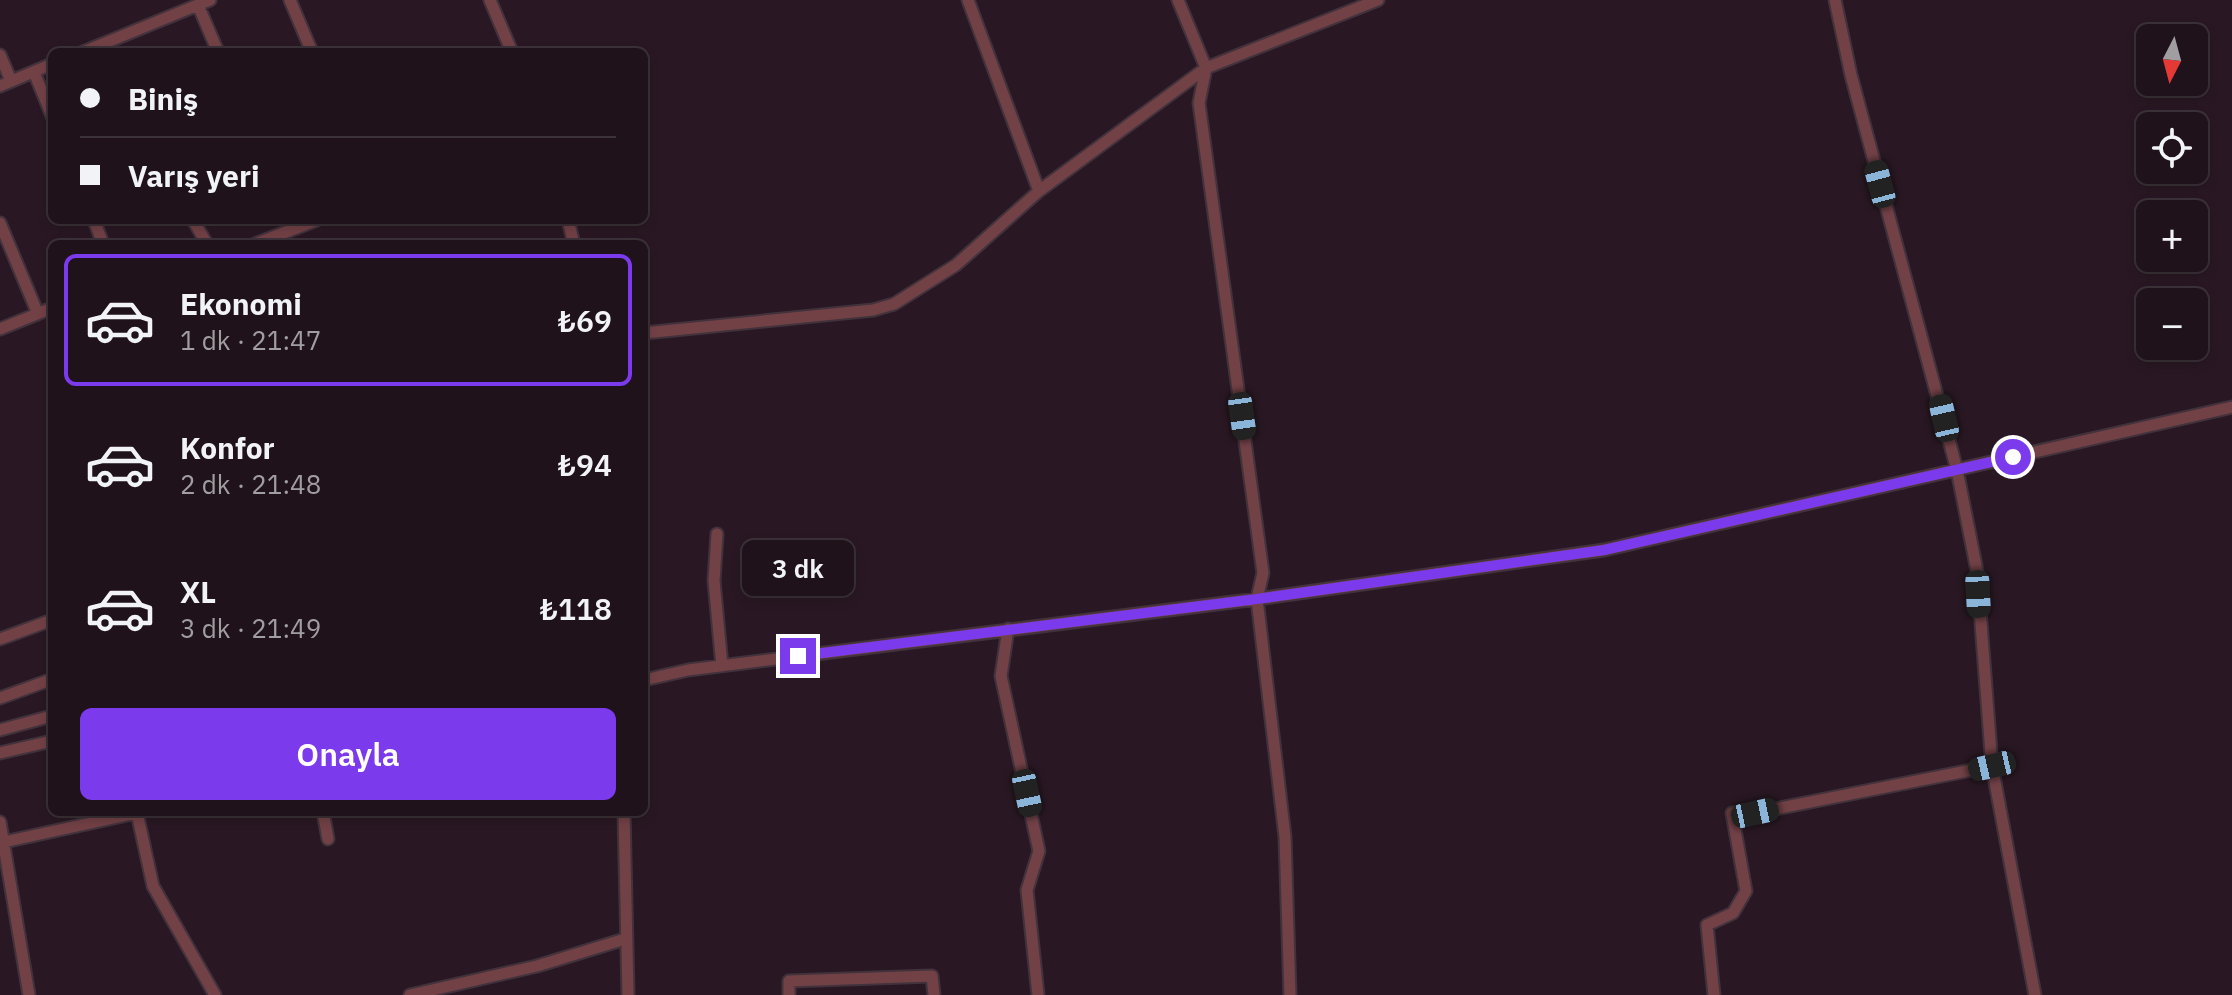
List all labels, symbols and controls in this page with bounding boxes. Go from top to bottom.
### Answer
north arrow [2136,24,2208,96]
map controls [2136,24,2208,360]
text: Biniş [128,79,198,118]
button: locate [2136,112,2208,184]
text: Varış yeri [128,156,260,195]
car [1862,158,1898,210]
button: + [2136,200,2208,272]
icon: car [84,284,156,356]
text: Ekonomi [180,284,302,323]
button: − [2136,288,2208,360]
text: ₺69 [558,301,612,340]
text: 1 dk · 21:47 [180,323,321,357]
car [1227,391,1257,441]
car [1927,392,1961,444]
icon: car [84,428,156,500]
text: Konfor [180,428,275,467]
route start [1995,439,2031,475]
text: ₺94 [558,445,612,484]
text: 2 dk · 21:48 [180,467,321,501]
callout: 3 dk [742,540,854,596]
text: 3 dk [772,551,824,585]
car [1965,569,1991,619]
icon: car [84,572,156,644]
text: XL [180,572,216,611]
text: ₺118 [540,589,612,628]
text: 3 dk · 21:49 [180,611,321,645]
route end [780,638,816,674]
button: Onayla [80,708,616,800]
car [1966,749,2018,783]
car [1010,767,1044,819]
car [1729,796,1781,830]

